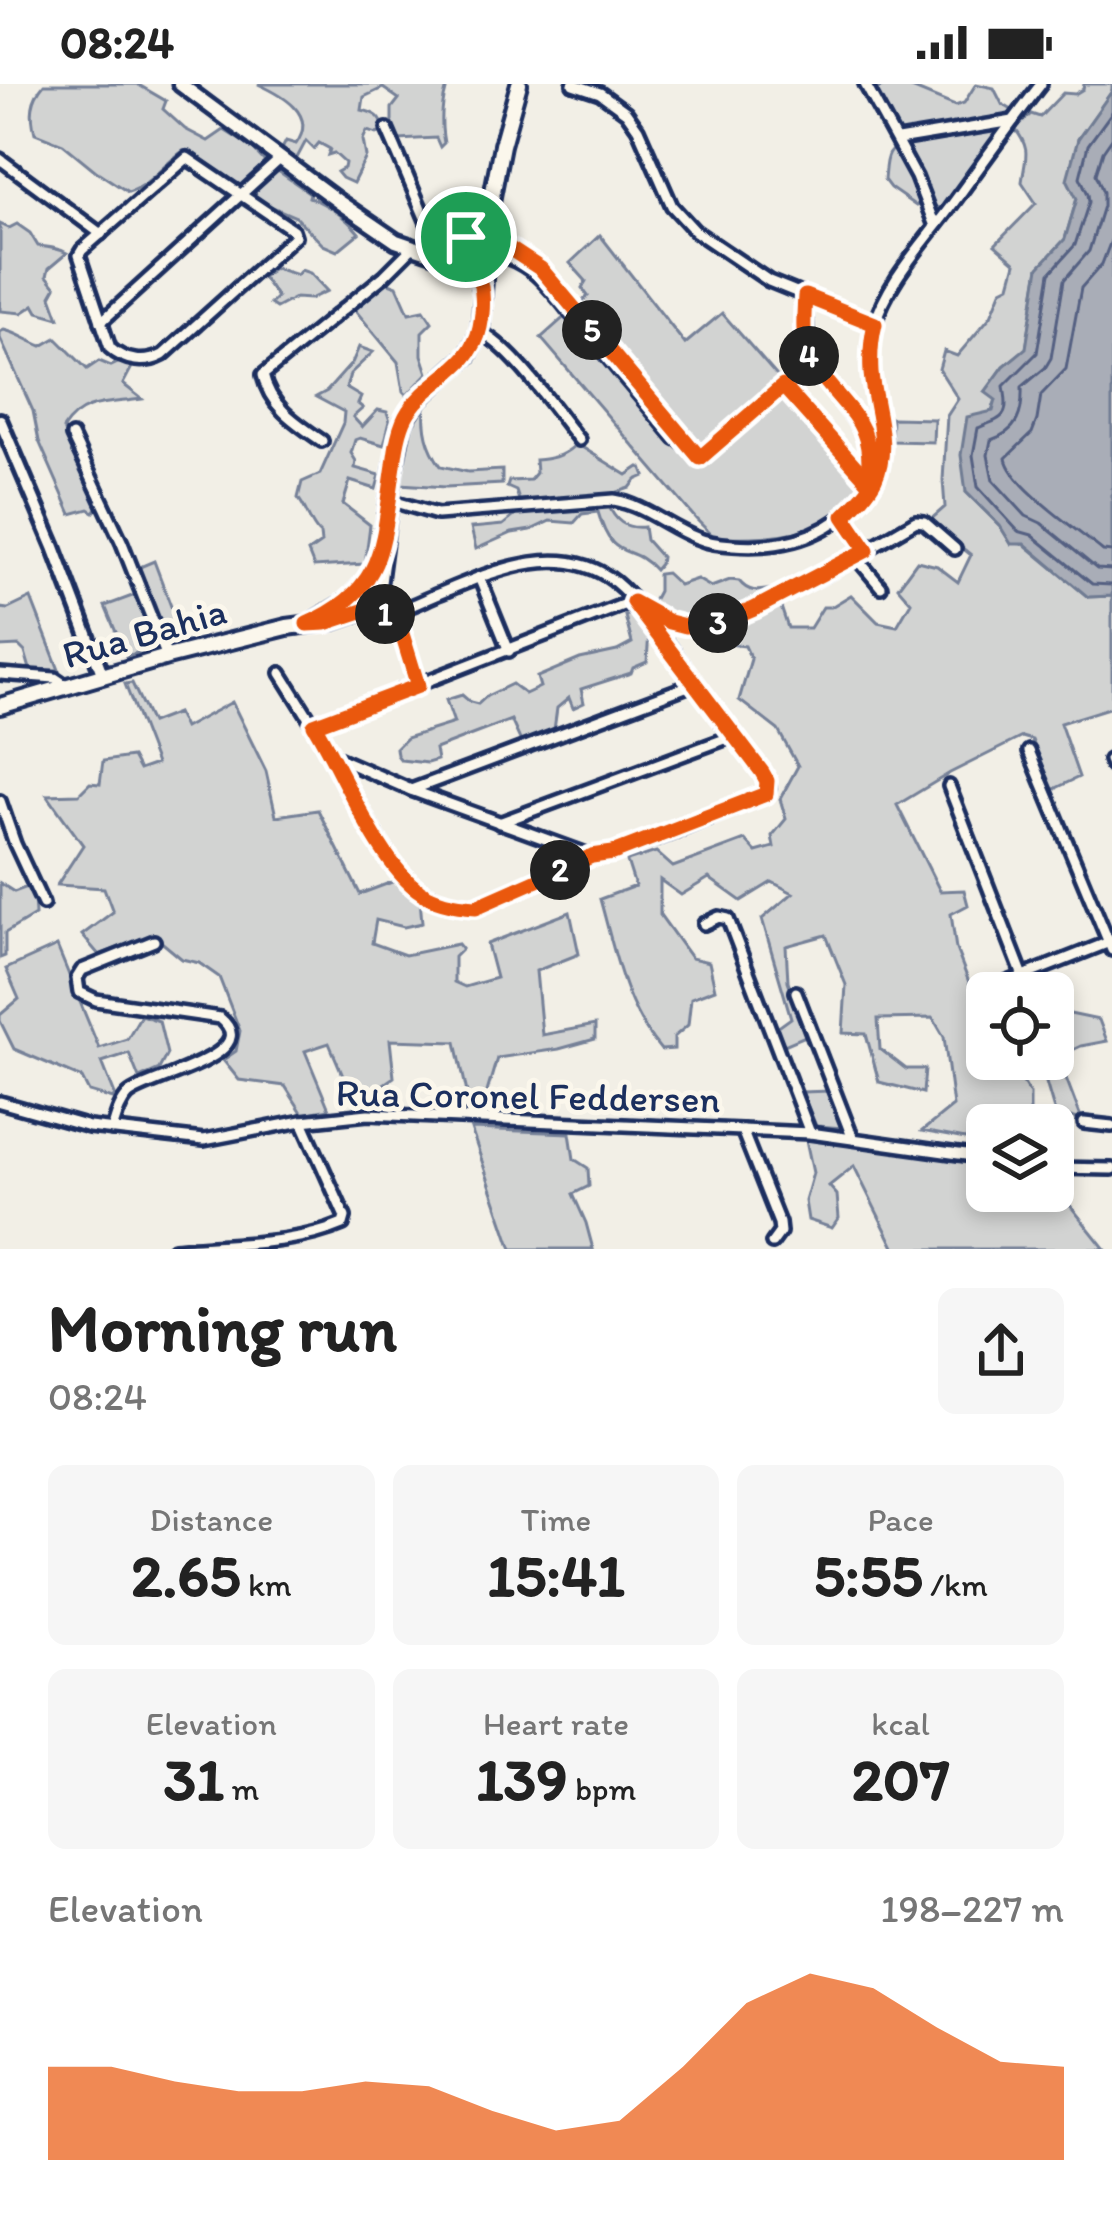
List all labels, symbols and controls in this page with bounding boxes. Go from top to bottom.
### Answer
text: 08:24 [60,15,174,69]
pin [415,186,517,288]
icon: arrive [433,204,499,270]
pin: 5 [562,300,622,360]
text: 5 [583,310,601,349]
pin: 4 [779,326,839,386]
text: 4 [799,336,819,375]
pin: 1 [355,584,415,644]
street label: Rua Bahia [57,587,231,678]
pin: 3 [688,593,748,653]
text: 1 [377,594,393,633]
text: 3 [709,603,727,642]
pin: 2 [530,840,590,900]
text: 2 [551,850,569,889]
map controls [966,972,1074,1212]
button: locate [966,972,1074,1080]
street label: Rua Coronel Feddersen [335,1069,721,1122]
button: layers [966,1104,1074,1212]
text: Morning run [48,1288,397,1368]
button: share [938,1288,1064,1414]
text: 08:24 [48,1373,147,1420]
text: Distance [150,1500,273,1539]
text: Time [521,1500,591,1539]
text: Pace [868,1500,934,1539]
text: 2.65 [131,1539,241,1611]
text: 15:41 [487,1539,625,1611]
text: 5:55 [814,1539,923,1611]
text: km [241,1565,292,1604]
text: /km [923,1565,988,1604]
text: Elevation [146,1704,277,1743]
text: Heart rate [483,1704,629,1743]
text: kcal [871,1704,930,1743]
text: 31 [163,1743,224,1815]
text: 139 [476,1743,568,1815]
text: 207 [852,1743,950,1815]
text: m [224,1769,259,1808]
text: bpm [568,1769,636,1808]
text: Elevation [48,1885,203,1932]
text: 198–227 m [880,1885,1064,1932]

